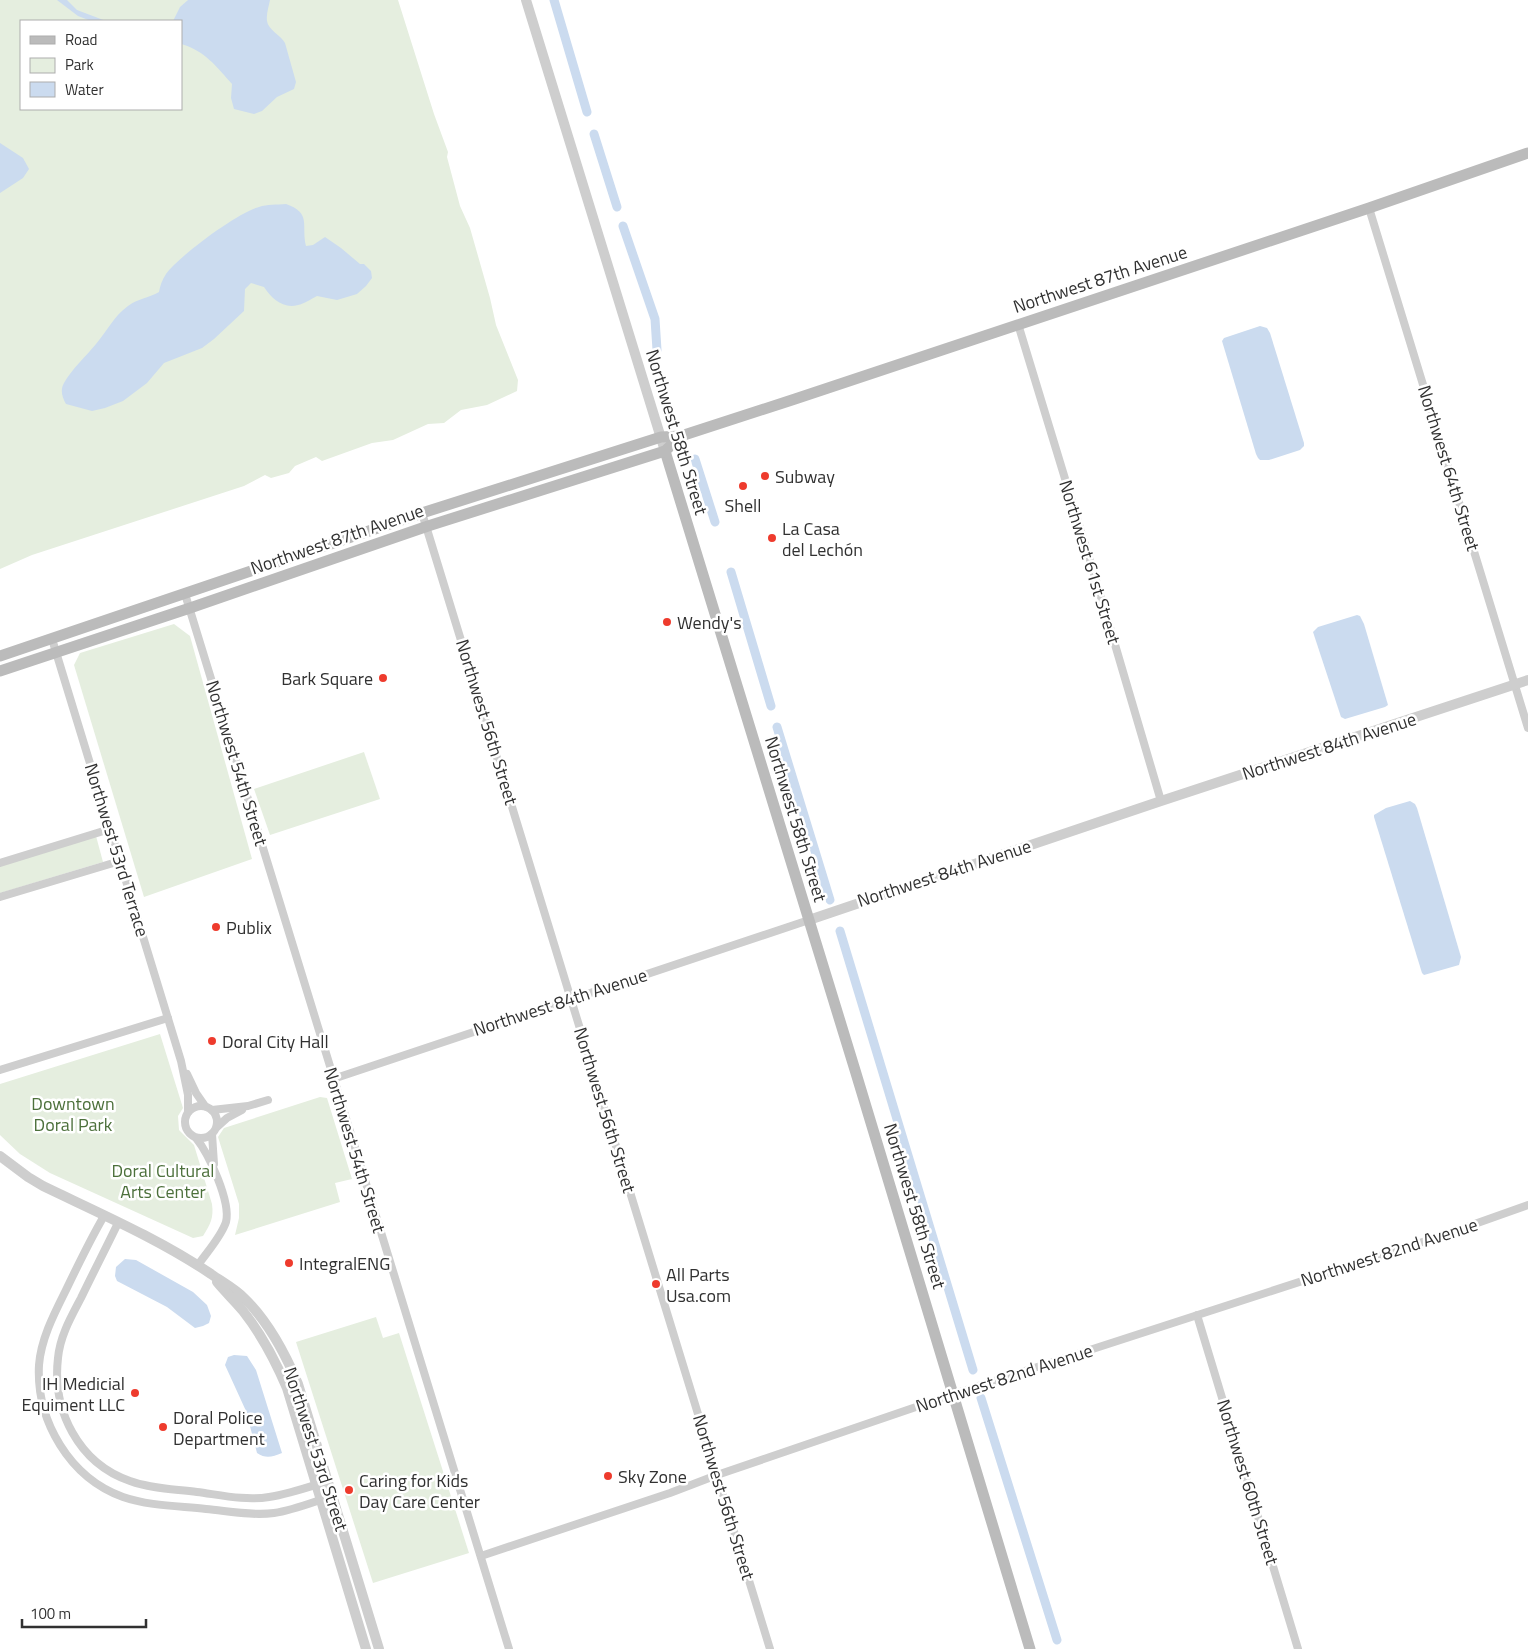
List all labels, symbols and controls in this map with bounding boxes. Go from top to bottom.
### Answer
legend [20,20,182,110]
text: Road [65,28,97,51]
text: Park [65,53,94,76]
text: Water [65,78,104,101]
street label: Northwest 87th Avenue [1010,238,1190,320]
street label: Northwest 58th Street [639,346,715,519]
street label: Northwest 64th Street [1411,382,1487,555]
place label: Subway [775,463,835,490]
marker: Subway [759,470,771,482]
street label: Northwest 61st Street [1052,477,1128,648]
marker: Shell [737,480,749,492]
place label: Shell [725,492,761,519]
street label: Northwest 87th Avenue [247,497,427,581]
place label: La Casa del Lechón [782,515,863,563]
marker: La Casa del Lechón [766,532,778,544]
place label: Wendy's [677,609,742,636]
marker: Wendy's [661,616,673,628]
street label: Northwest 56th Street [449,636,525,809]
place label: Bark Square [281,665,373,692]
marker: Bark Square [377,672,389,684]
street label: Northwest 54th Street [199,677,275,850]
street label: Northwest 84th Avenue [1239,705,1419,787]
street label: Northwest 58th Street [758,733,834,906]
street label: Northwest 53rd Terrace [78,760,156,940]
street label: Northwest 84th Avenue [854,832,1034,914]
place label: Publix [226,914,272,941]
marker: Publix [210,921,222,933]
street label: Northwest 84th Avenue [470,961,650,1043]
street label: Northwest 56th Street [567,1024,643,1197]
place label: Doral City Hall [222,1028,329,1055]
marker: Doral City Hall [206,1035,218,1047]
street label: Northwest 54th Street [317,1064,393,1237]
park label: Downtown Doral Park [31,1090,115,1138]
street label: Northwest 58th Street [877,1120,953,1293]
park label: Doral Cultural Arts Center [111,1157,215,1205]
street label: Northwest 82nd Avenue [1297,1211,1481,1293]
place label: IntegralENG [299,1250,390,1277]
marker: IntegralENG [283,1257,295,1269]
place label: All Parts Usa.com [666,1261,731,1309]
marker: All Parts Usa.com [650,1278,662,1290]
street label: Northwest 82nd Avenue [912,1337,1096,1419]
street label: Northwest 53rd Street [277,1363,355,1535]
place label: IH Medicial Equiment LLC [21,1370,125,1418]
marker: IH Medicial Equiment LLC [129,1387,141,1399]
street label: Northwest 60th Street [1210,1396,1286,1569]
place label: Doral Police Department [173,1404,265,1452]
street label: Northwest 56th Street [686,1411,762,1584]
marker: Doral Police Department [157,1421,169,1433]
place label: Sky Zone [618,1463,687,1490]
place label: Caring for Kids Day Care Center [359,1467,480,1515]
marker: Sky Zone [602,1470,614,1482]
marker: Caring for Kids Day Care Center [343,1484,355,1496]
scale bar [22,1596,146,1628]
text: 100 m [30,1602,71,1625]

